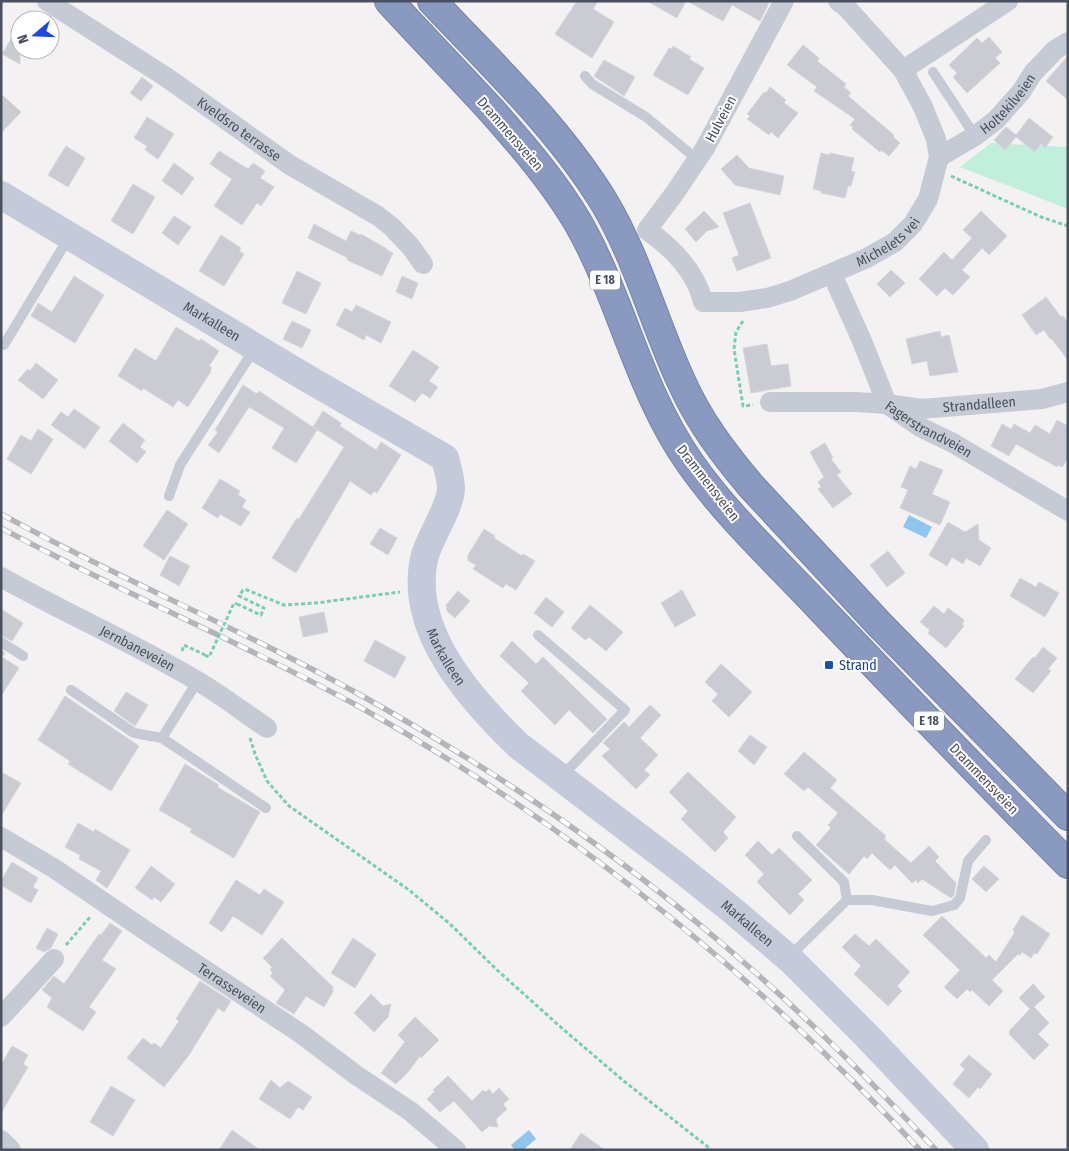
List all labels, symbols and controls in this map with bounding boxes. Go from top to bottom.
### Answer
north arrow [10,10,60,60]
text: N [14,32,33,46]
street label: Holtekilveien [977,70,1039,138]
street label: Kveldsro terrasse [194,93,285,165]
street label: Hulveien [702,93,740,145]
street label: Drammensveien [473,94,547,174]
street label: Michelets vei [854,214,923,270]
road number: E 18 [590,270,620,290]
street label: Markalleen [181,298,244,345]
street label: Strandalleen [942,393,1016,416]
street label: Fagerstrandveien [882,397,975,461]
street label: Drammensveien [673,442,743,524]
street label: Jernbaneveien [97,622,178,675]
street label: Markalleen [423,626,469,689]
place label: Strand [839,657,877,674]
marker: Strand [823,659,835,671]
road number: E 18 [914,711,944,730]
street label: Drammensveien [946,740,1022,818]
street label: Markalleen [718,896,777,950]
street label: Terrasseveien [195,959,269,1017]

